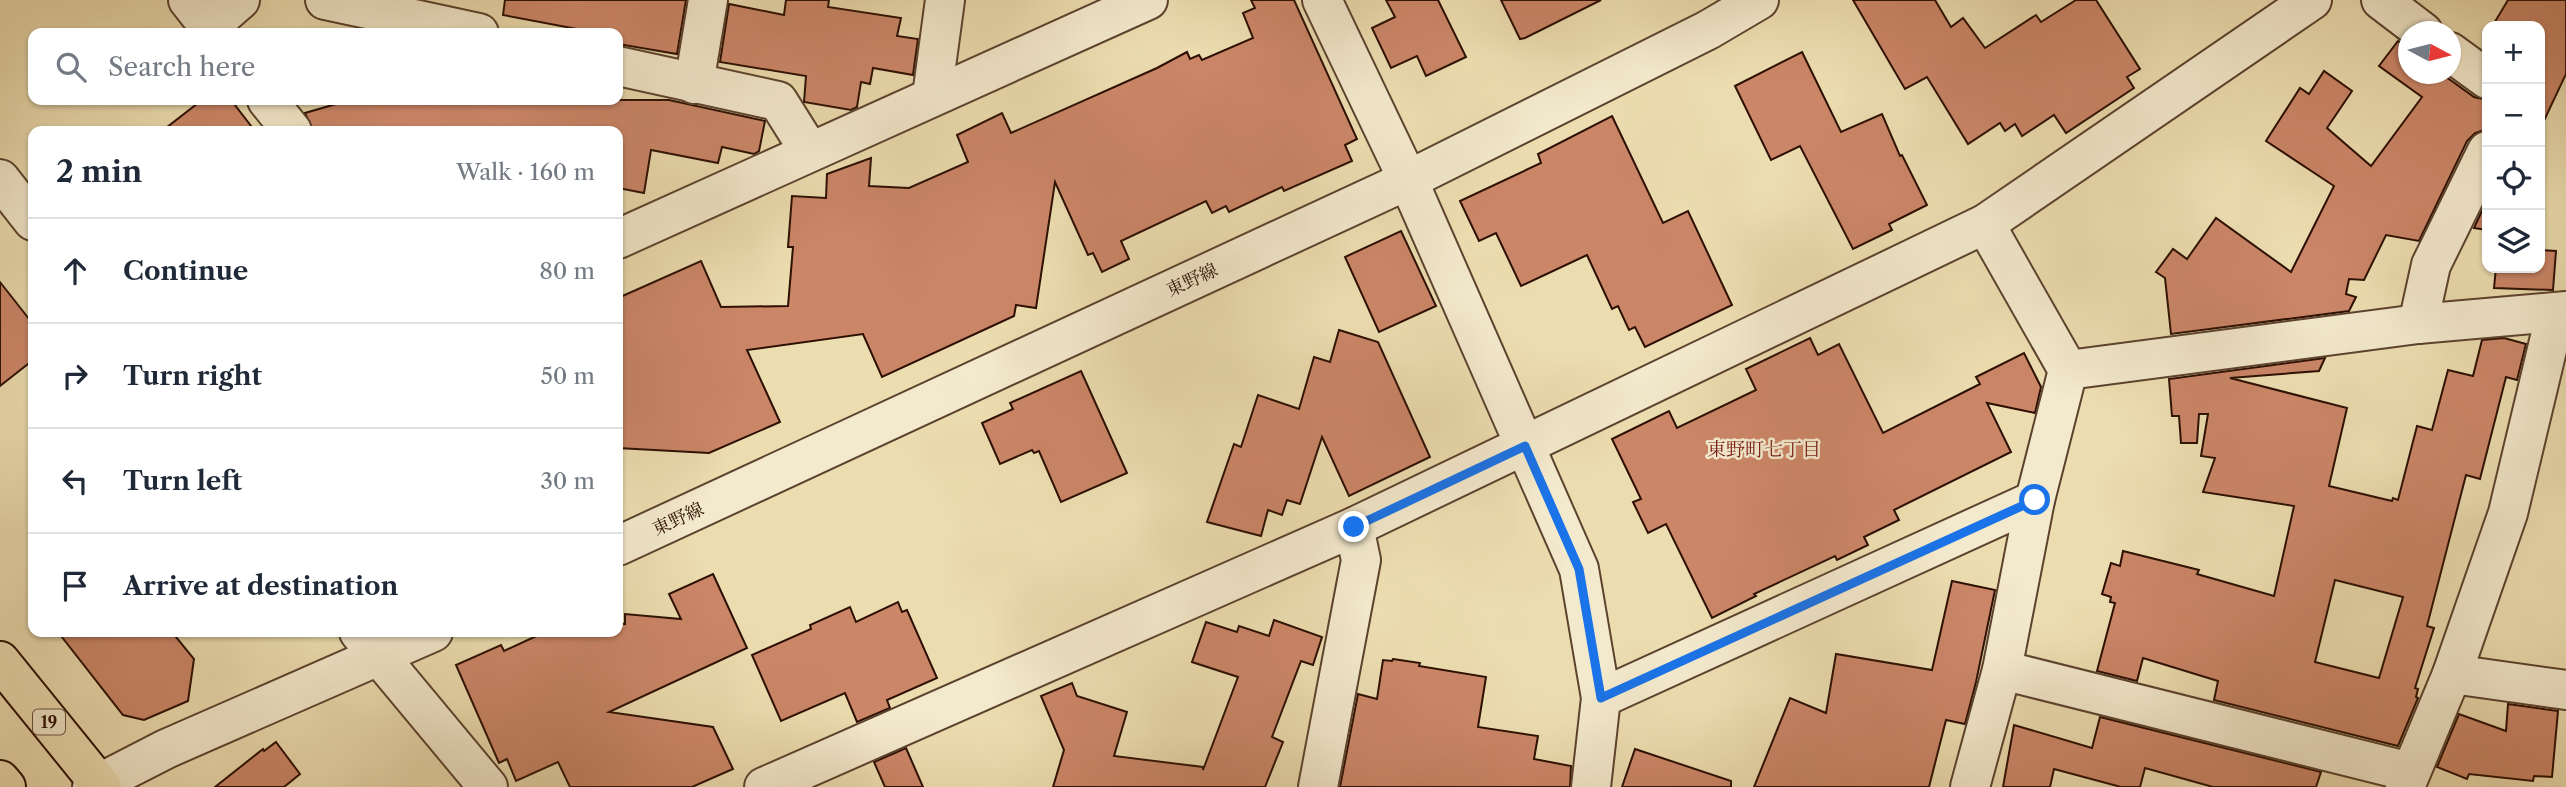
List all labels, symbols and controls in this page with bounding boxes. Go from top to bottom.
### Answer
north arrow [2398,21,2461,84]
map controls [2482,21,2545,273]
button: + [2482,21,2545,84]
search box [28,28,623,105]
icon: search [52,48,90,86]
text: Search here [108,51,255,83]
button: − [2482,84,2545,147]
button: locate [2482,147,2545,210]
text: 2 min [56,153,142,190]
text: Walk · 160 m [456,158,595,186]
button: layers [2482,210,2545,273]
icon: ahead [56,252,94,290]
text: Continue [123,255,248,287]
text: 80 m [539,257,595,285]
street label: 東野線 [1163,259,1221,301]
icon: right [56,357,94,395]
text: Turn right [123,360,262,392]
text: 50 m [540,362,595,390]
district label: 東野町七丁目 [1707,438,1821,461]
icon: left [56,462,94,500]
text: Turn left [123,465,242,497]
text: 30 m [540,467,595,495]
route start [2019,484,2050,515]
street label: 東野線 [649,498,707,540]
route end [1338,511,1369,542]
icon: arrive [56,567,94,605]
text: Arrive at destination [123,570,398,602]
road number: 19 [33,709,65,734]

